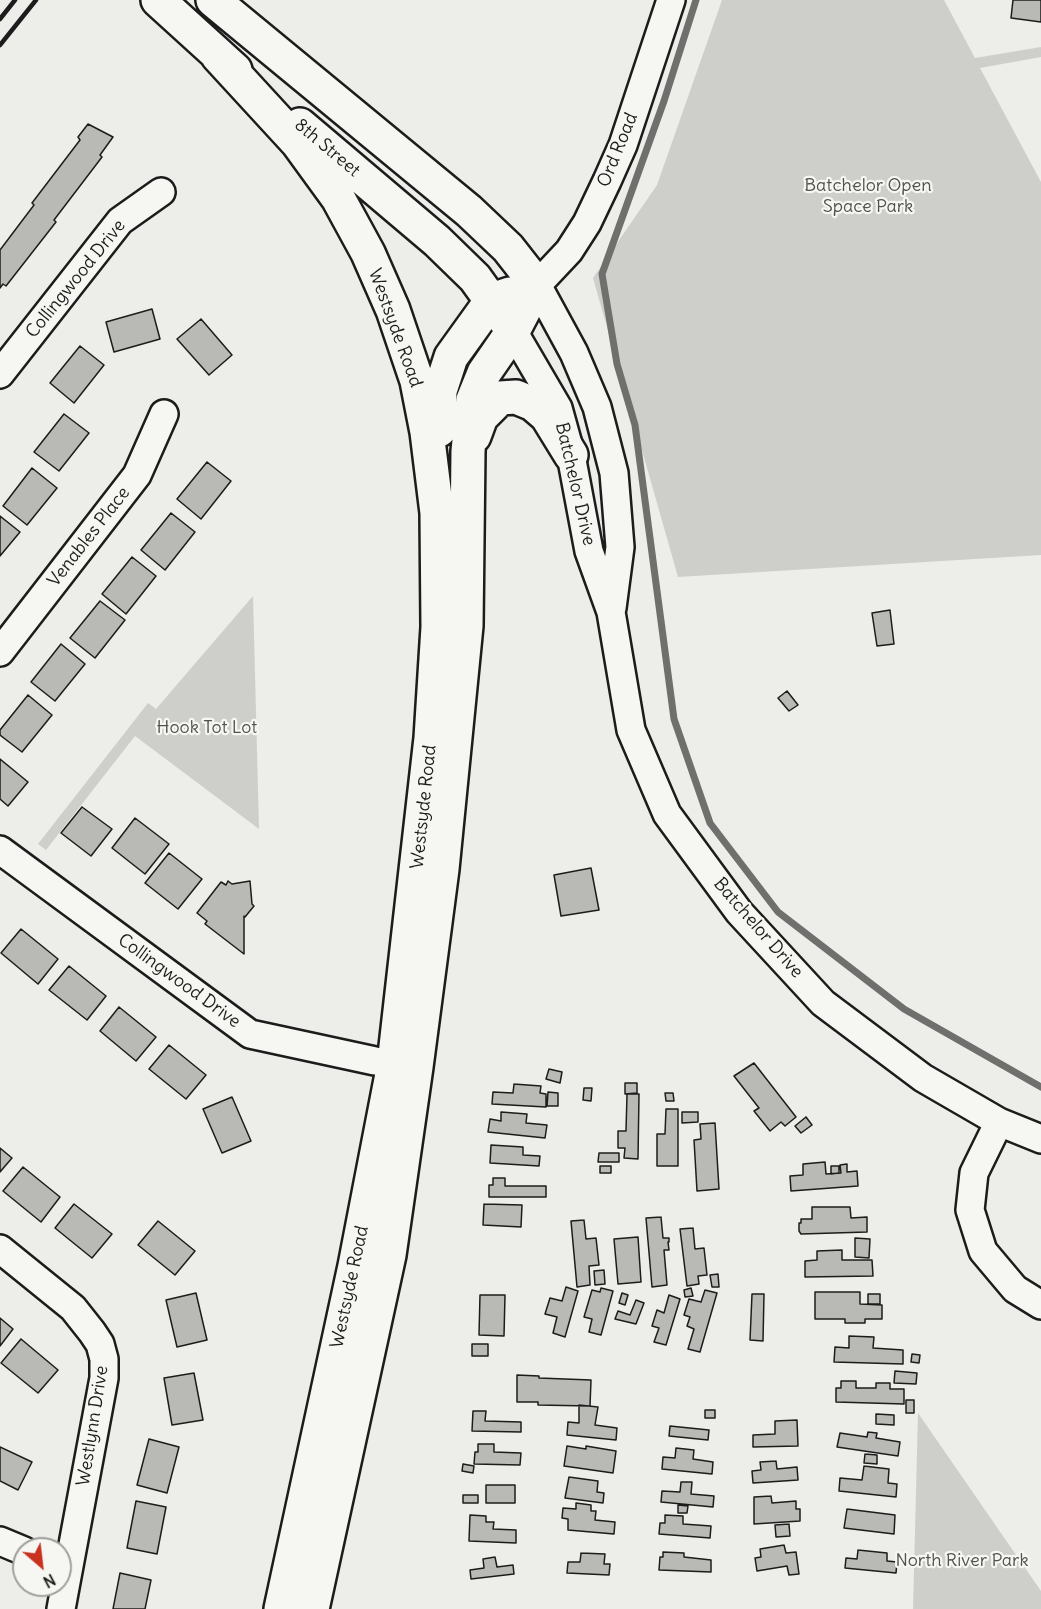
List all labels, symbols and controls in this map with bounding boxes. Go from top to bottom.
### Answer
street label: Ord Road [593,110,643,190]
street label: 8th Street [290,114,364,182]
park label: Batchelor Open Space Park [804,175,932,218]
street label: Collingwood Drive [22,215,130,343]
street label: Westsyde Road [364,266,426,390]
street label: Batchelor Drive [550,420,600,548]
street label: Venables Place [43,483,135,591]
park label: Hook Tot Lot [157,717,257,739]
street label: Westsyde Road [407,744,441,870]
street label: Batchelor Drive [709,873,807,983]
street label: Collingwood Drive [114,929,244,1033]
street label: Westsyde Road [326,1224,374,1350]
street label: Westlynn Drive [73,1364,113,1488]
north arrow [12,1537,72,1597]
park label: North River Park [895,1550,1029,1572]
text: N [40,1570,59,1593]

